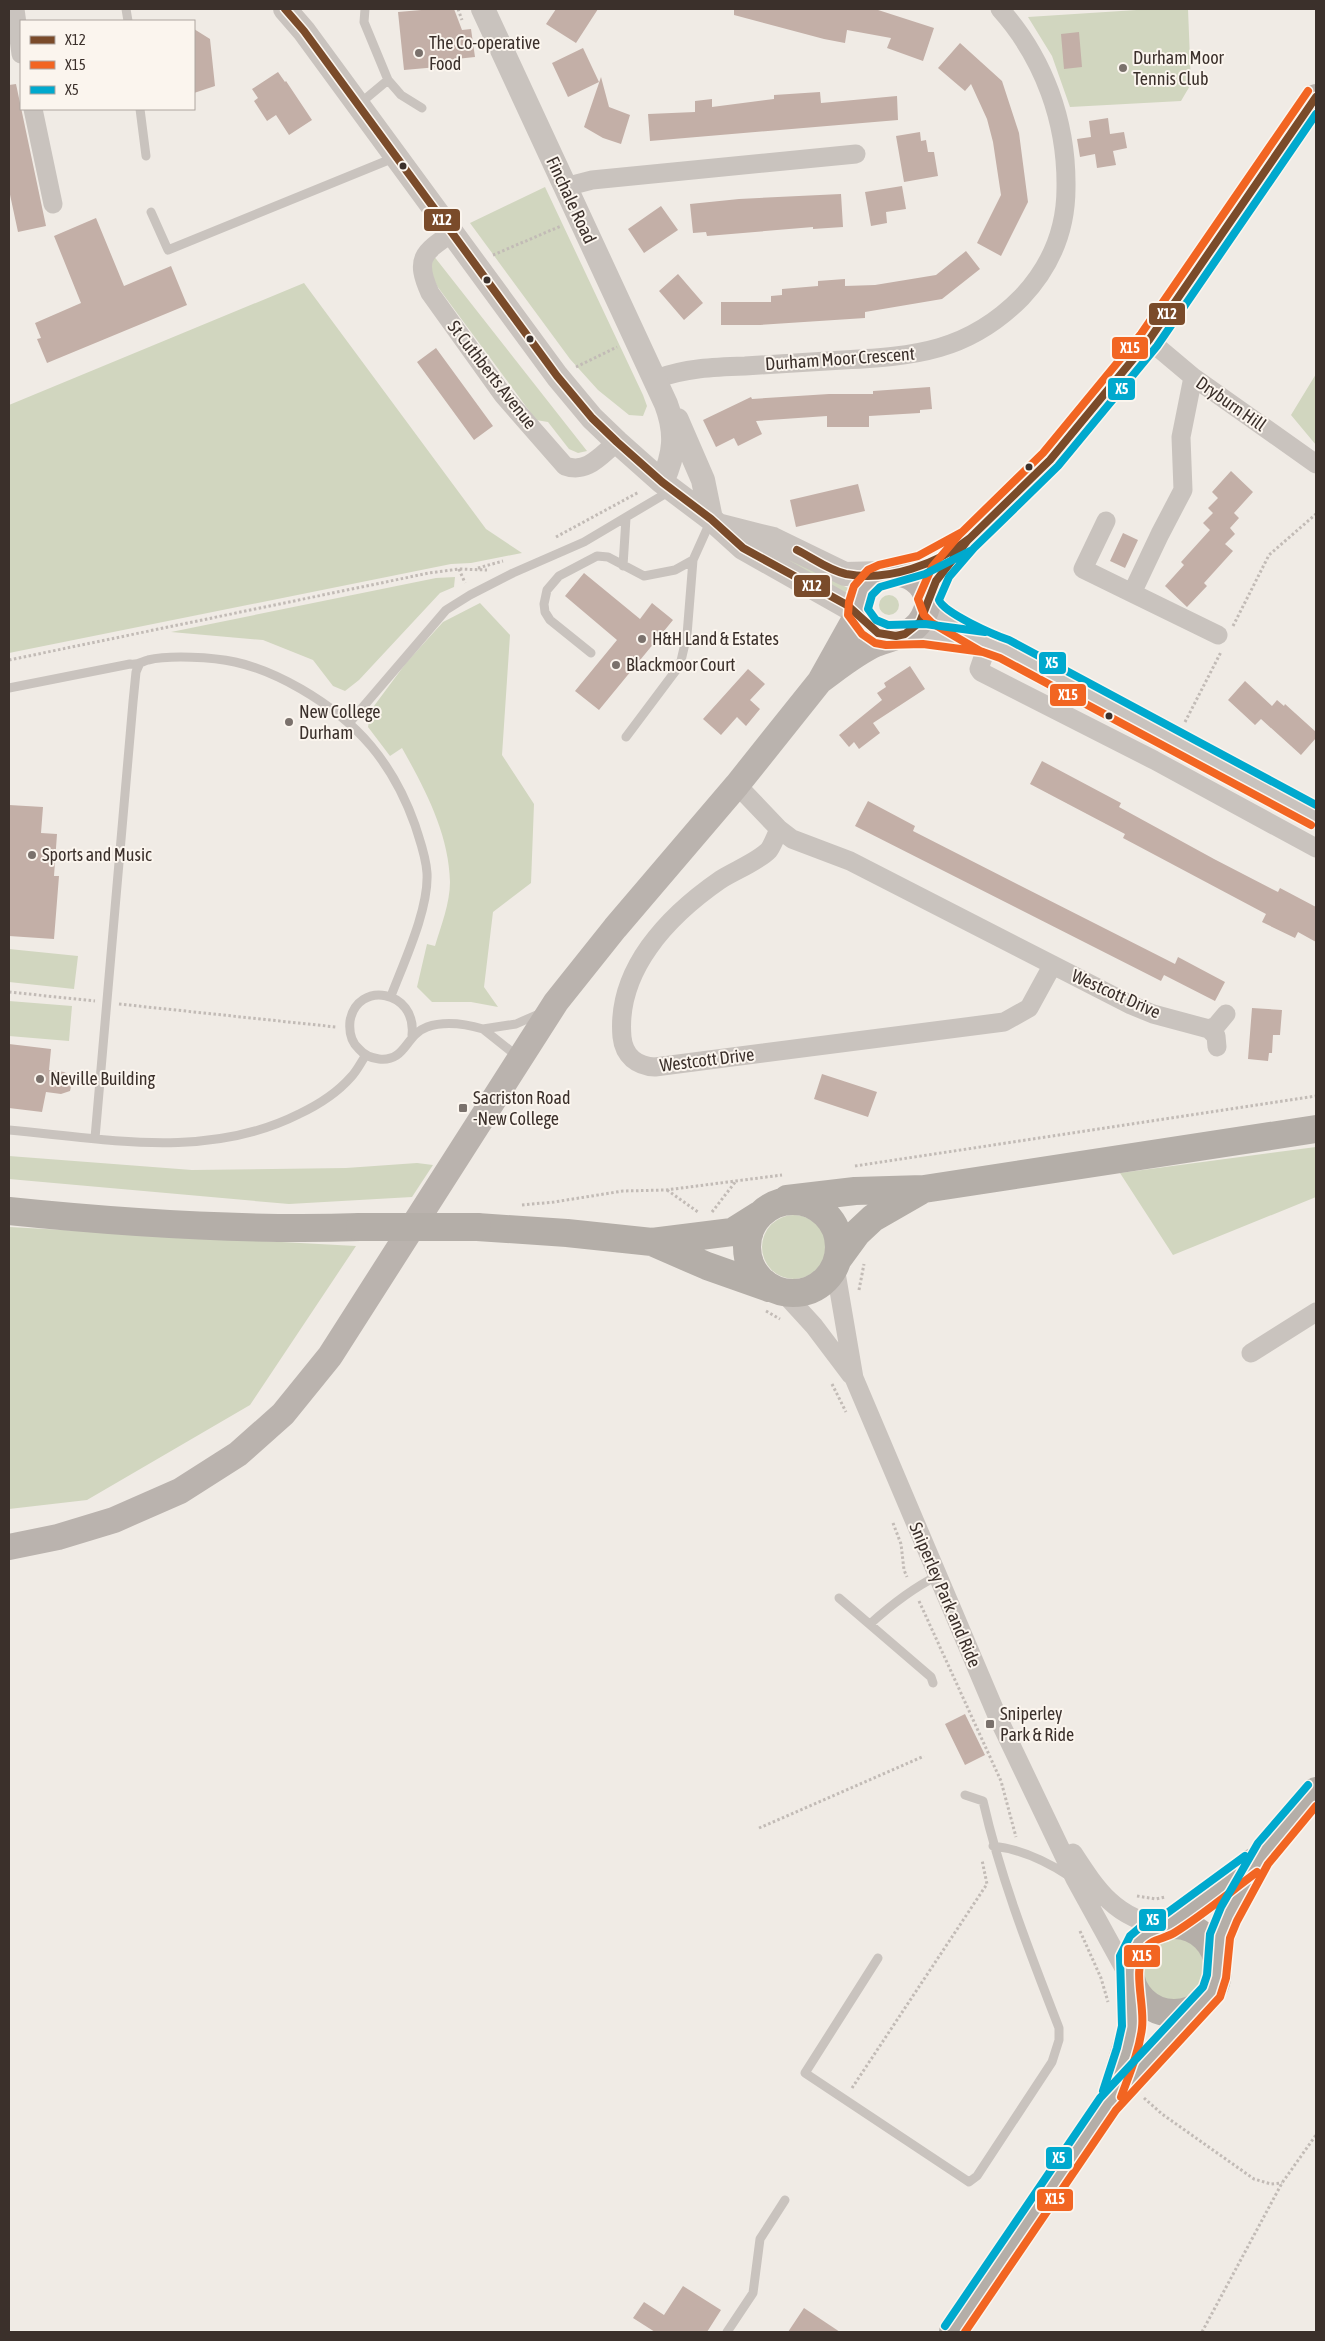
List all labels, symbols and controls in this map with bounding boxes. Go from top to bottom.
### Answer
legend [20,20,195,110]
text: X12 [65,31,86,48]
place label: The Co-operative Food [429,32,540,74]
marker: The Co-operative Food [413,47,425,59]
place label: Durham Moor Tennis Club [1133,47,1225,89]
text: X15 [65,56,86,73]
marker: Durham Moor Tennis Club [1117,62,1129,74]
text: X5 [65,81,79,98]
street label: Finchale Road [542,153,601,247]
unlabelled marker [398,161,408,171]
line badge: X12 [423,208,461,232]
text: X12 [431,212,452,228]
unlabelled marker [482,275,492,285]
line badge: X12 [1148,302,1186,326]
text: X12 [1156,306,1177,322]
street label: St Cuthberts Avenue [444,316,541,433]
unlabelled marker [525,334,535,344]
line badge: X15 [1111,336,1149,360]
text: X15 [1119,340,1140,356]
street label: Durham Moor Crescent [764,343,916,374]
street label: Dryburn Hill [1192,372,1271,435]
line badge: X5 [1107,377,1136,401]
text: X5 [1115,381,1129,397]
unlabelled marker [1024,462,1034,472]
line badge: X12 [793,574,831,598]
text: X12 [801,578,822,594]
place label: H&H Land & Estates [652,628,779,649]
marker: H&H Land & Estates [636,633,648,645]
line badge: X5 [1038,651,1067,675]
place label: Blackmoor Court [626,654,735,675]
text: X5 [1045,655,1059,671]
marker: Blackmoor Court [610,659,622,671]
line badge: X15 [1049,683,1087,707]
text: X15 [1057,687,1078,703]
place label: New College Durham [299,701,380,743]
unlabelled marker [1104,711,1114,721]
marker: New College Durham [283,716,295,728]
place label: Sports and Music [42,844,152,865]
marker: Sports and Music [26,849,38,861]
street label: Westcott Drive [1069,965,1164,1022]
street label: Westcott Drive [659,1043,755,1076]
place label: Neville Building [50,1068,156,1089]
marker: Neville Building [34,1073,46,1085]
place label: Sacriston Road -New College [473,1087,570,1129]
marker: Sacriston Road -New College [457,1102,469,1114]
street label: Sniperley Park and Ride [905,1519,985,1670]
place label: Sniperley Park & Ride [1000,1703,1074,1745]
marker: Sniperley Park & Ride [984,1718,996,1730]
line badge: X5 [1138,1908,1167,1932]
text: X5 [1146,1912,1160,1928]
line badge: X15 [1123,1944,1161,1968]
text: X15 [1131,1948,1152,1964]
line badge: X5 [1045,2146,1073,2170]
text: X5 [1052,2150,1066,2166]
line badge: X15 [1036,2188,1074,2212]
text: X15 [1044,2191,1065,2207]

